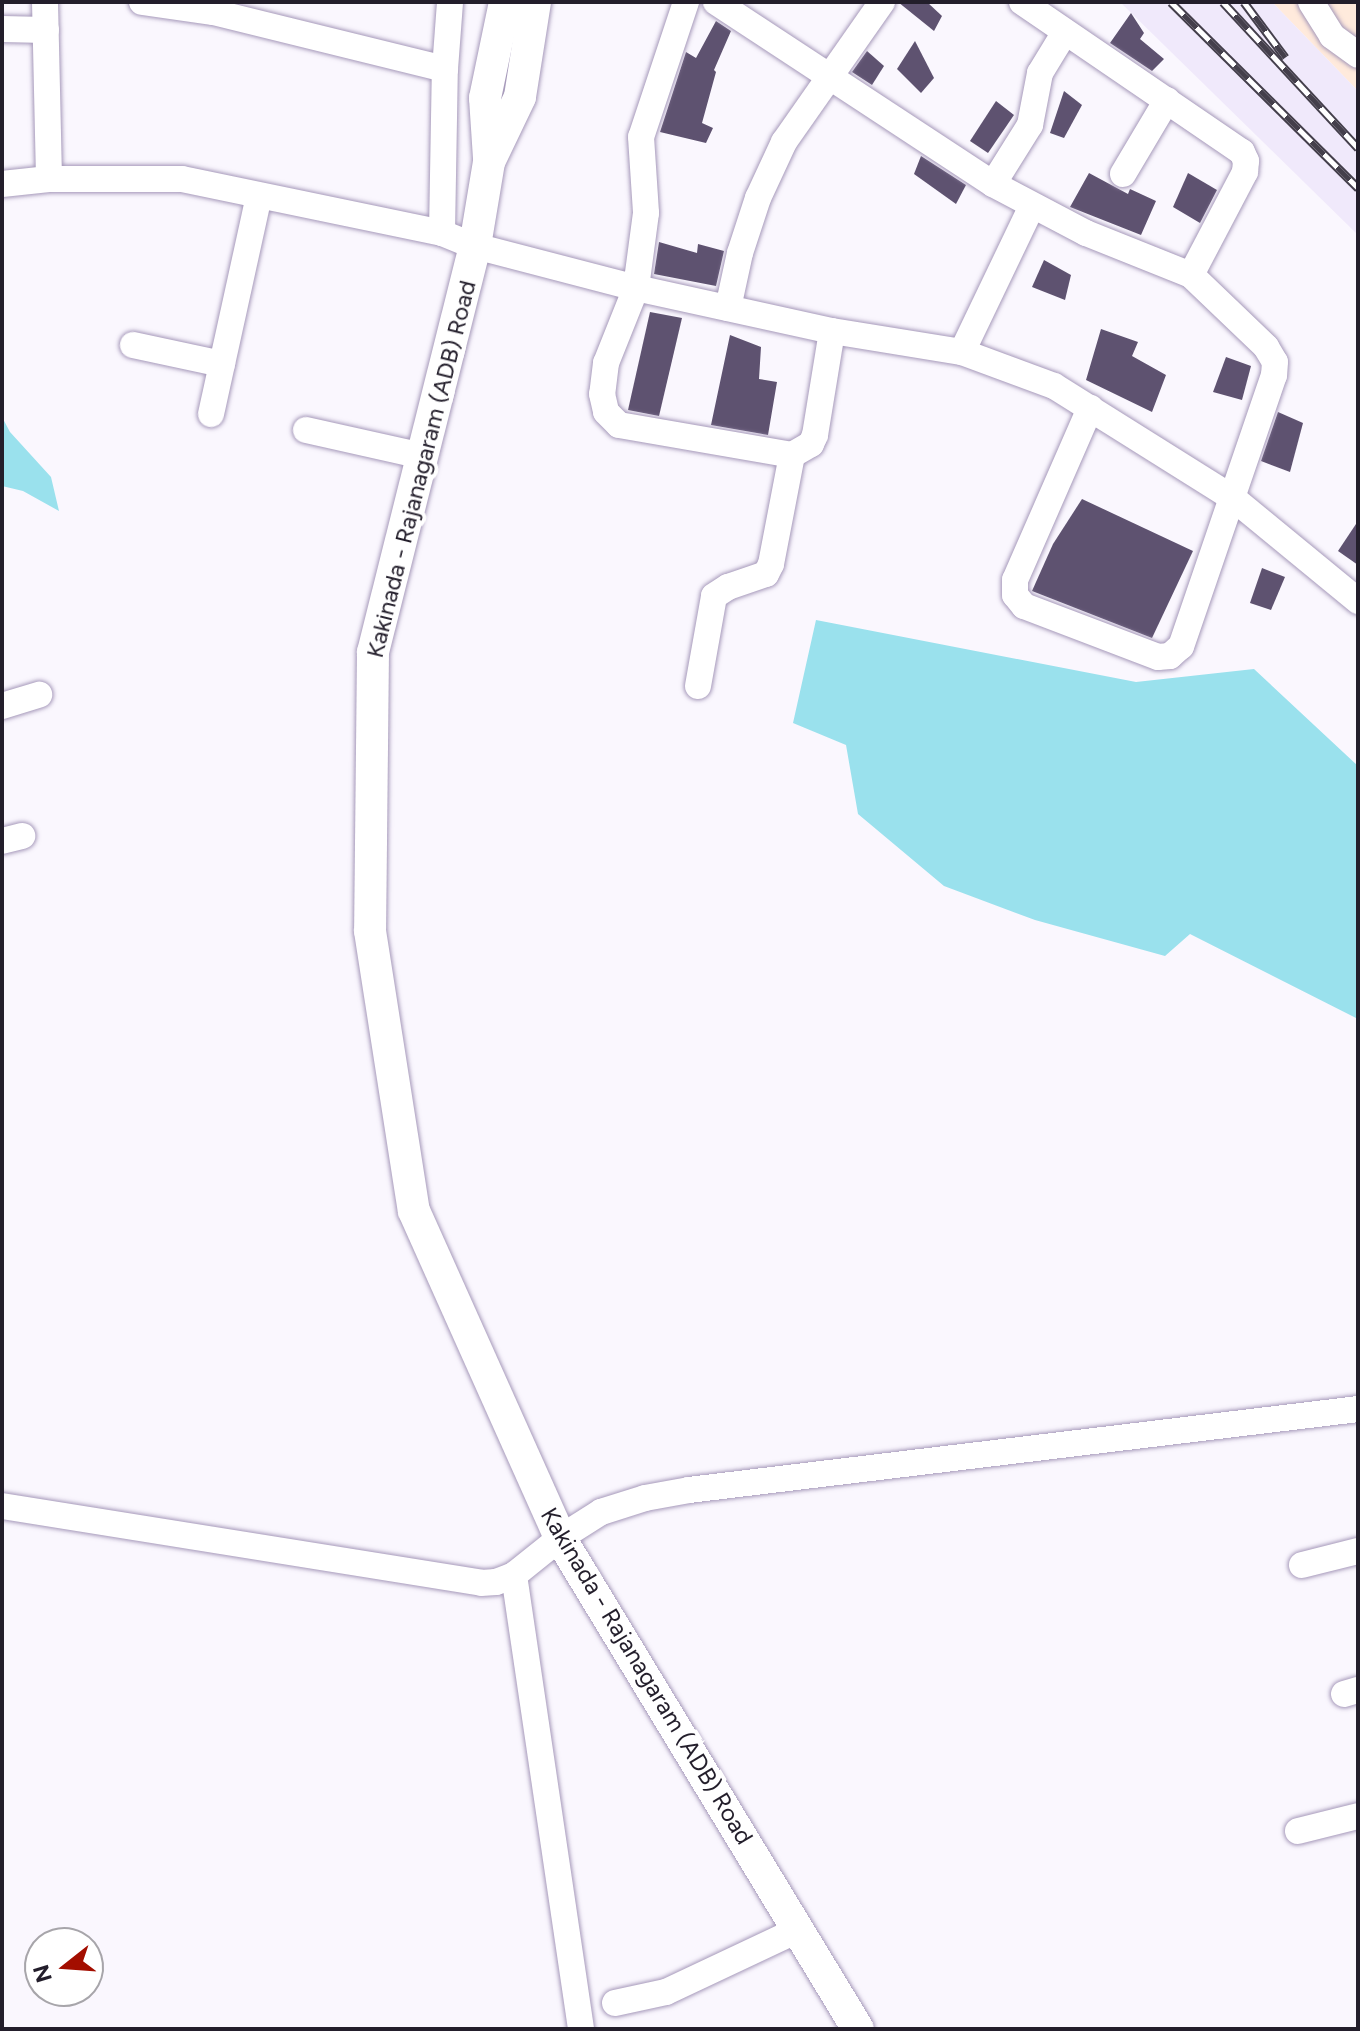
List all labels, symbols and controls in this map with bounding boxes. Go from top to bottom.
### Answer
street label: Kakinada - Rajanagaram (ADB) Road [360,277,482,661]
street label: Kakinada - Rajanagaram (ADB) Road [535,1502,759,1850]
north arrow [24,1927,104,2007]
text: N [27,1962,58,1986]

